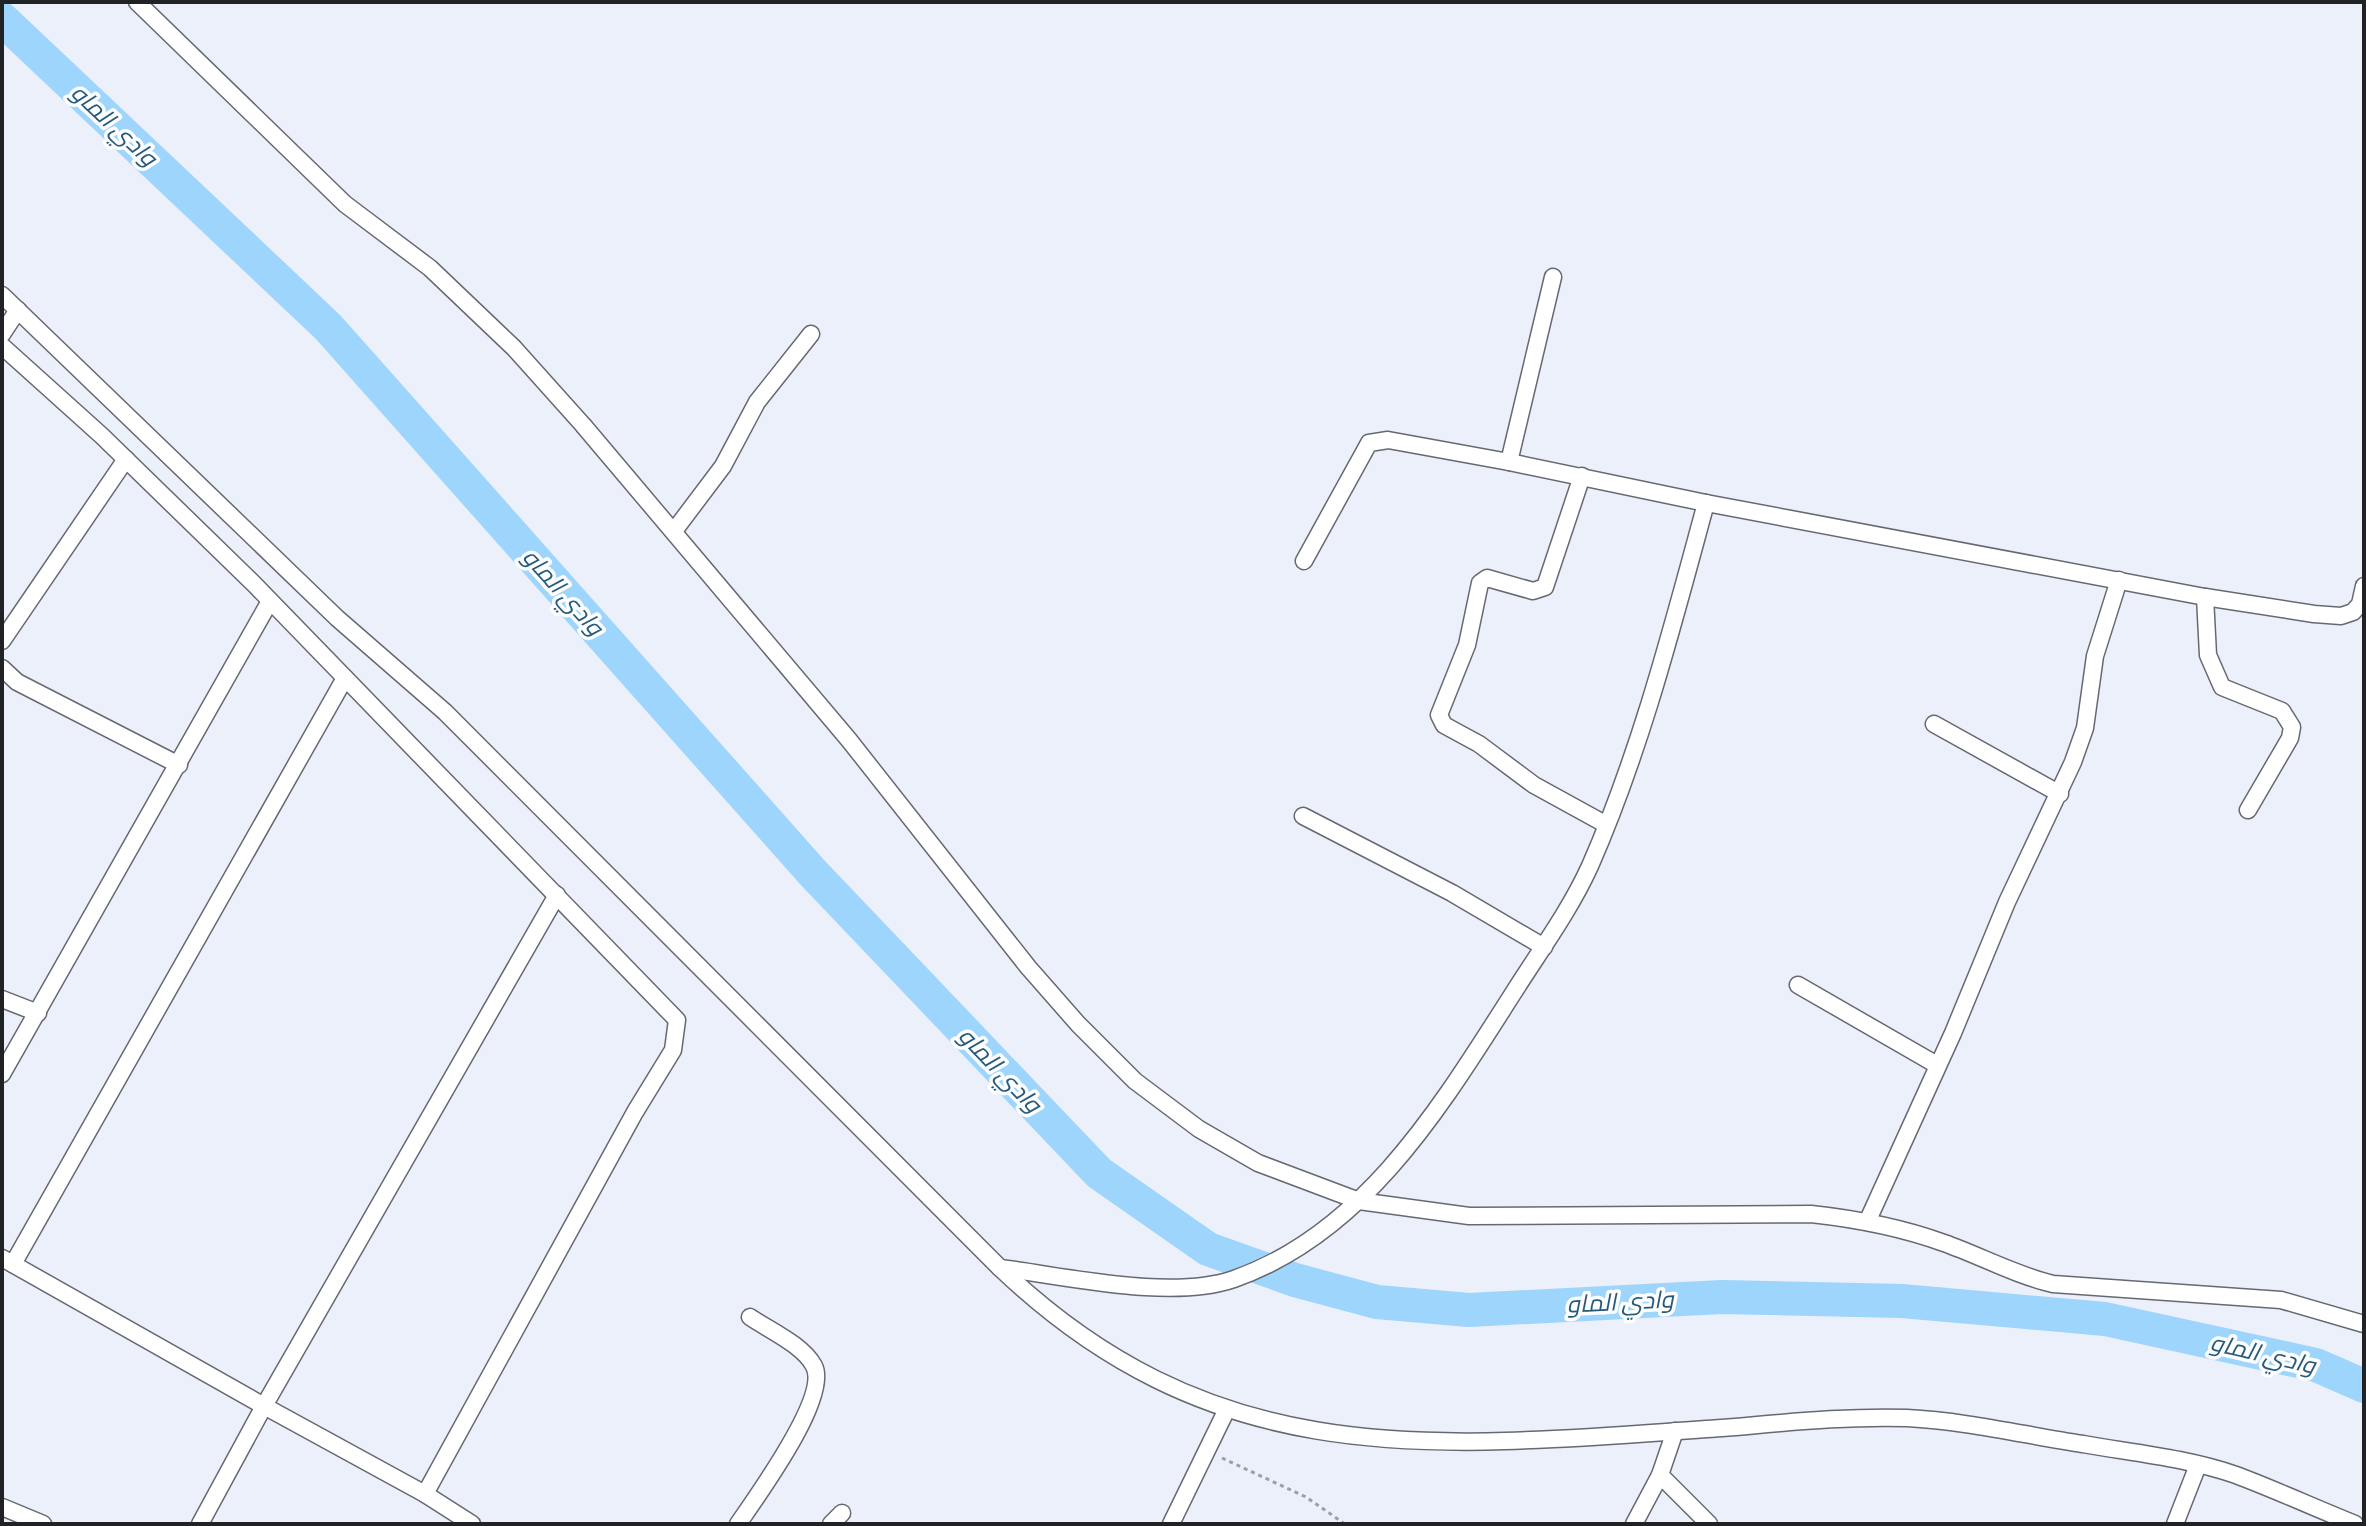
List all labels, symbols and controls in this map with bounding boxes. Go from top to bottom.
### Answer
water label: وادي الماو [62,78,165,177]
water label: وادي الماو [513,542,611,646]
water label: وادي الماو [949,1021,1049,1123]
water label: وادي الماو [1566,1284,1676,1324]
water label: وادي الماو [2207,1327,2320,1385]

